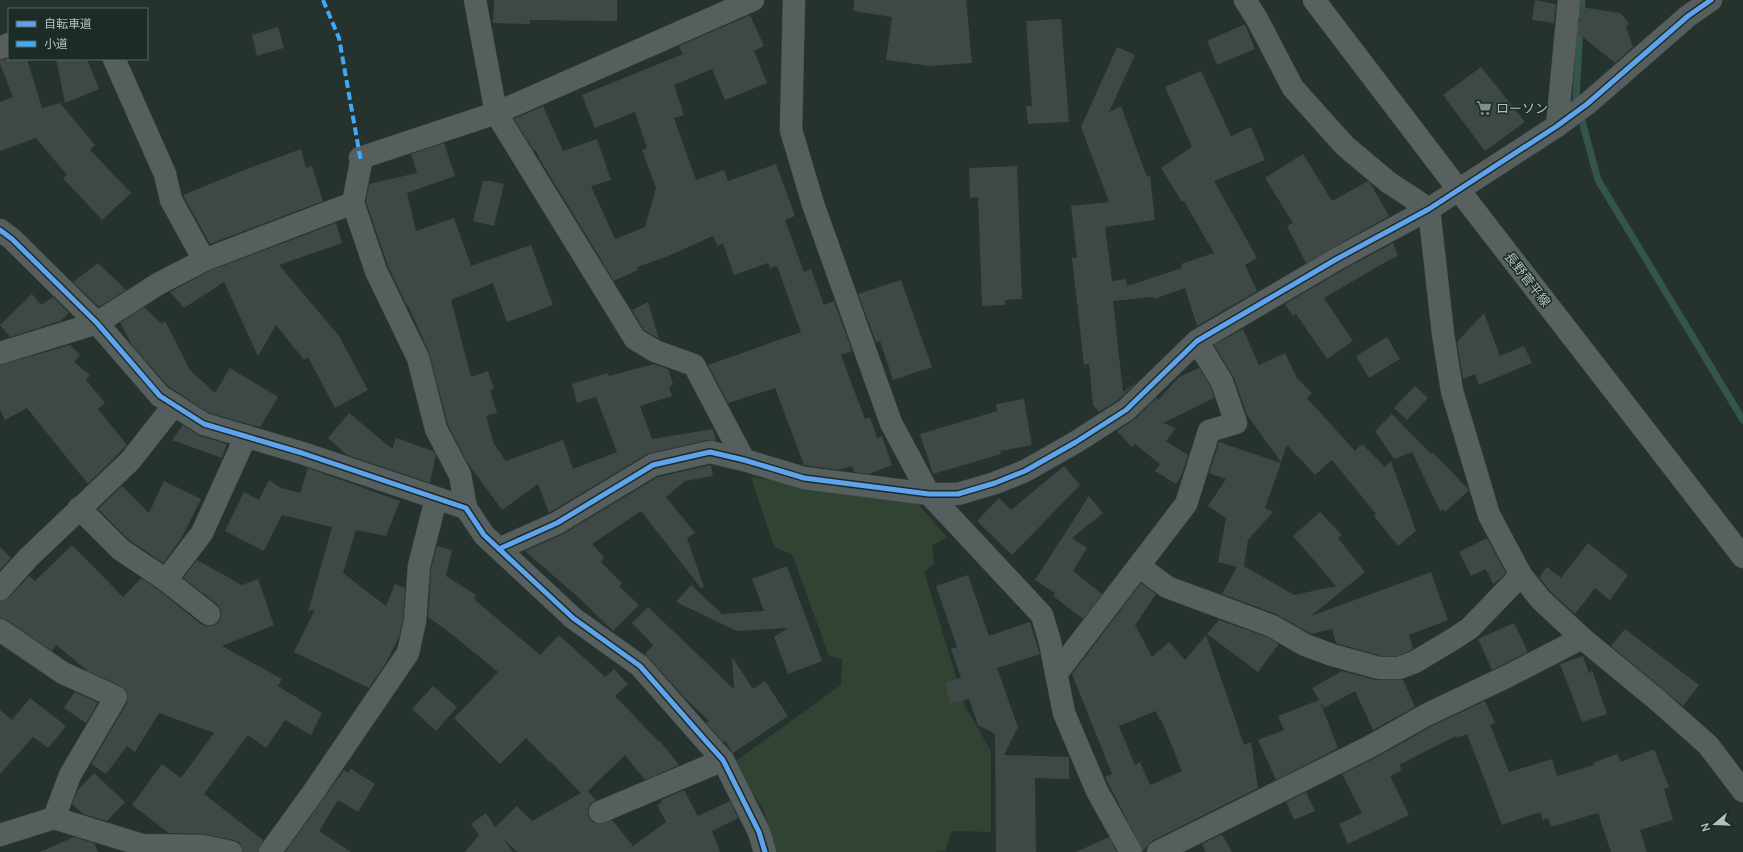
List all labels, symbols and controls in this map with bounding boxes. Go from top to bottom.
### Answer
legend [8,8,148,60]
text: 自転車道 [44,15,92,32]
text: 小道 [44,35,68,52]
supermarket icon: ローソン [1475,99,1493,117]
place label: ローソン [1496,99,1548,117]
street label: 長野菅平線 [1501,248,1555,310]
north arrow [1695,804,1735,844]
text: N [1697,821,1713,834]

